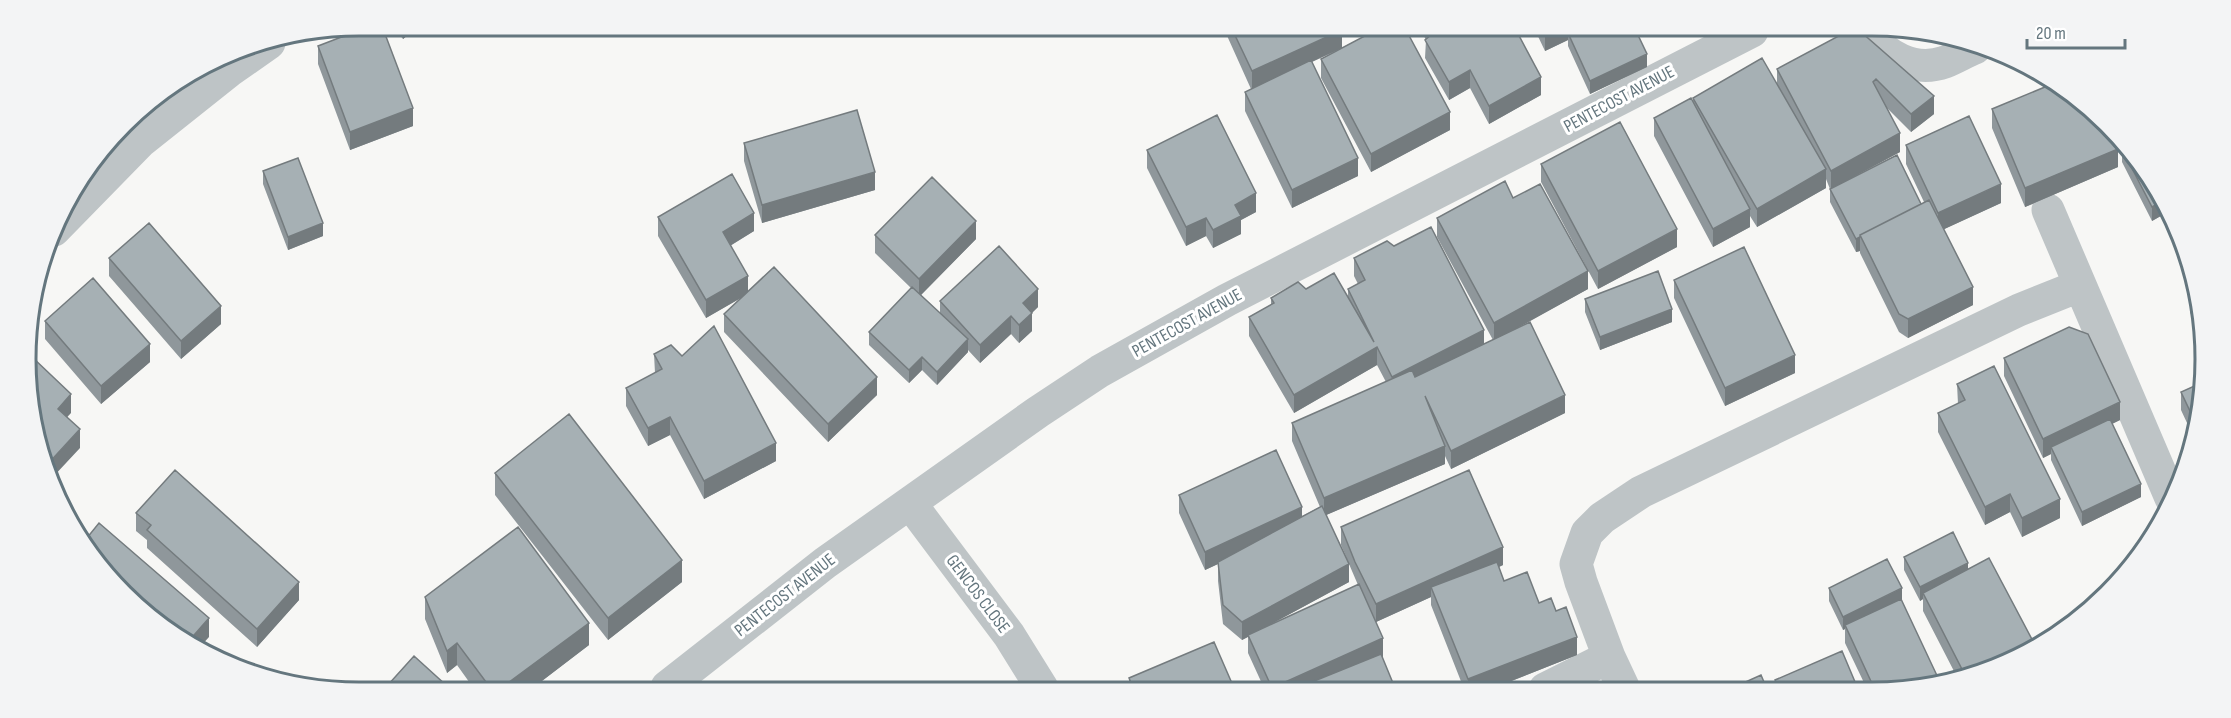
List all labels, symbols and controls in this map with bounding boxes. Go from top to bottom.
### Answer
scale bar [2027,12,2124,50]
text: 20 m [2036,23,2066,44]
street label: PENTECOST AVENUE [1560,61,1678,137]
street label: PENTECOST AVENUE [1129,284,1245,362]
street label: PENTECOST AVENUE [730,549,840,641]
street label: GENCOS CLOSE [942,551,1014,637]

